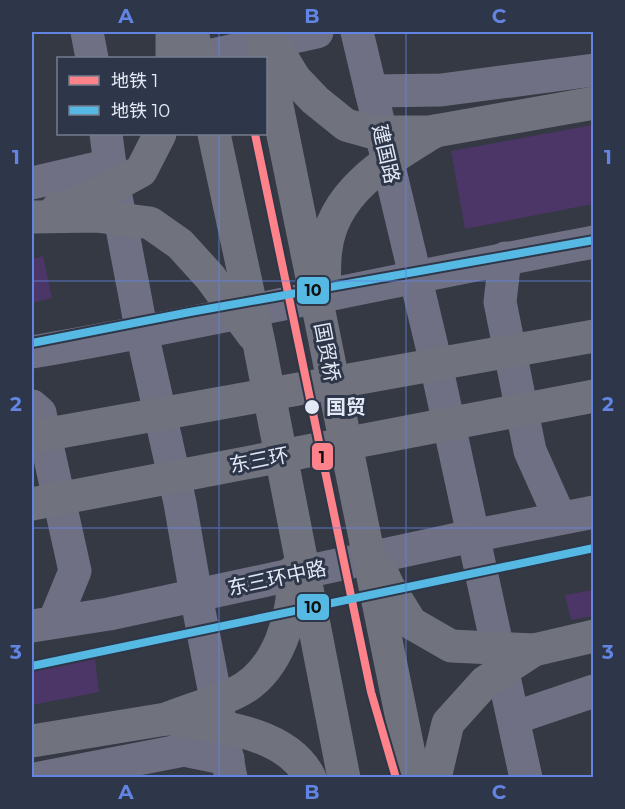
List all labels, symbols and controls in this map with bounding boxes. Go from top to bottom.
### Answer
text: A [117,4,134,28]
text: B [304,4,320,28]
text: C [492,4,507,28]
legend [57,57,267,135]
text: 地铁 1 [111,70,158,92]
text: 地铁 10 [111,100,170,122]
street label: 建国路 [368,122,404,186]
text: 1 [12,145,20,169]
text: 1 [604,145,612,169]
line badge: 10 [296,276,330,305]
text: 10 [304,281,322,300]
street label: 国贸桥 [309,320,345,384]
text: 2 [10,392,22,416]
text: 2 [602,392,614,416]
place label: 国贸 [326,395,366,419]
marker: 国贸 [303,398,321,416]
street label: 东三环 [227,442,291,478]
line badge: 1 [311,442,334,471]
text: 1 [319,448,325,467]
street label: 东三环中路 [226,556,328,600]
line badge: 10 [296,593,330,621]
text: 10 [304,598,322,617]
text: 3 [9,640,22,664]
text: 3 [601,640,614,664]
text: A [117,780,134,804]
text: B [304,780,320,804]
text: C [492,780,507,804]

